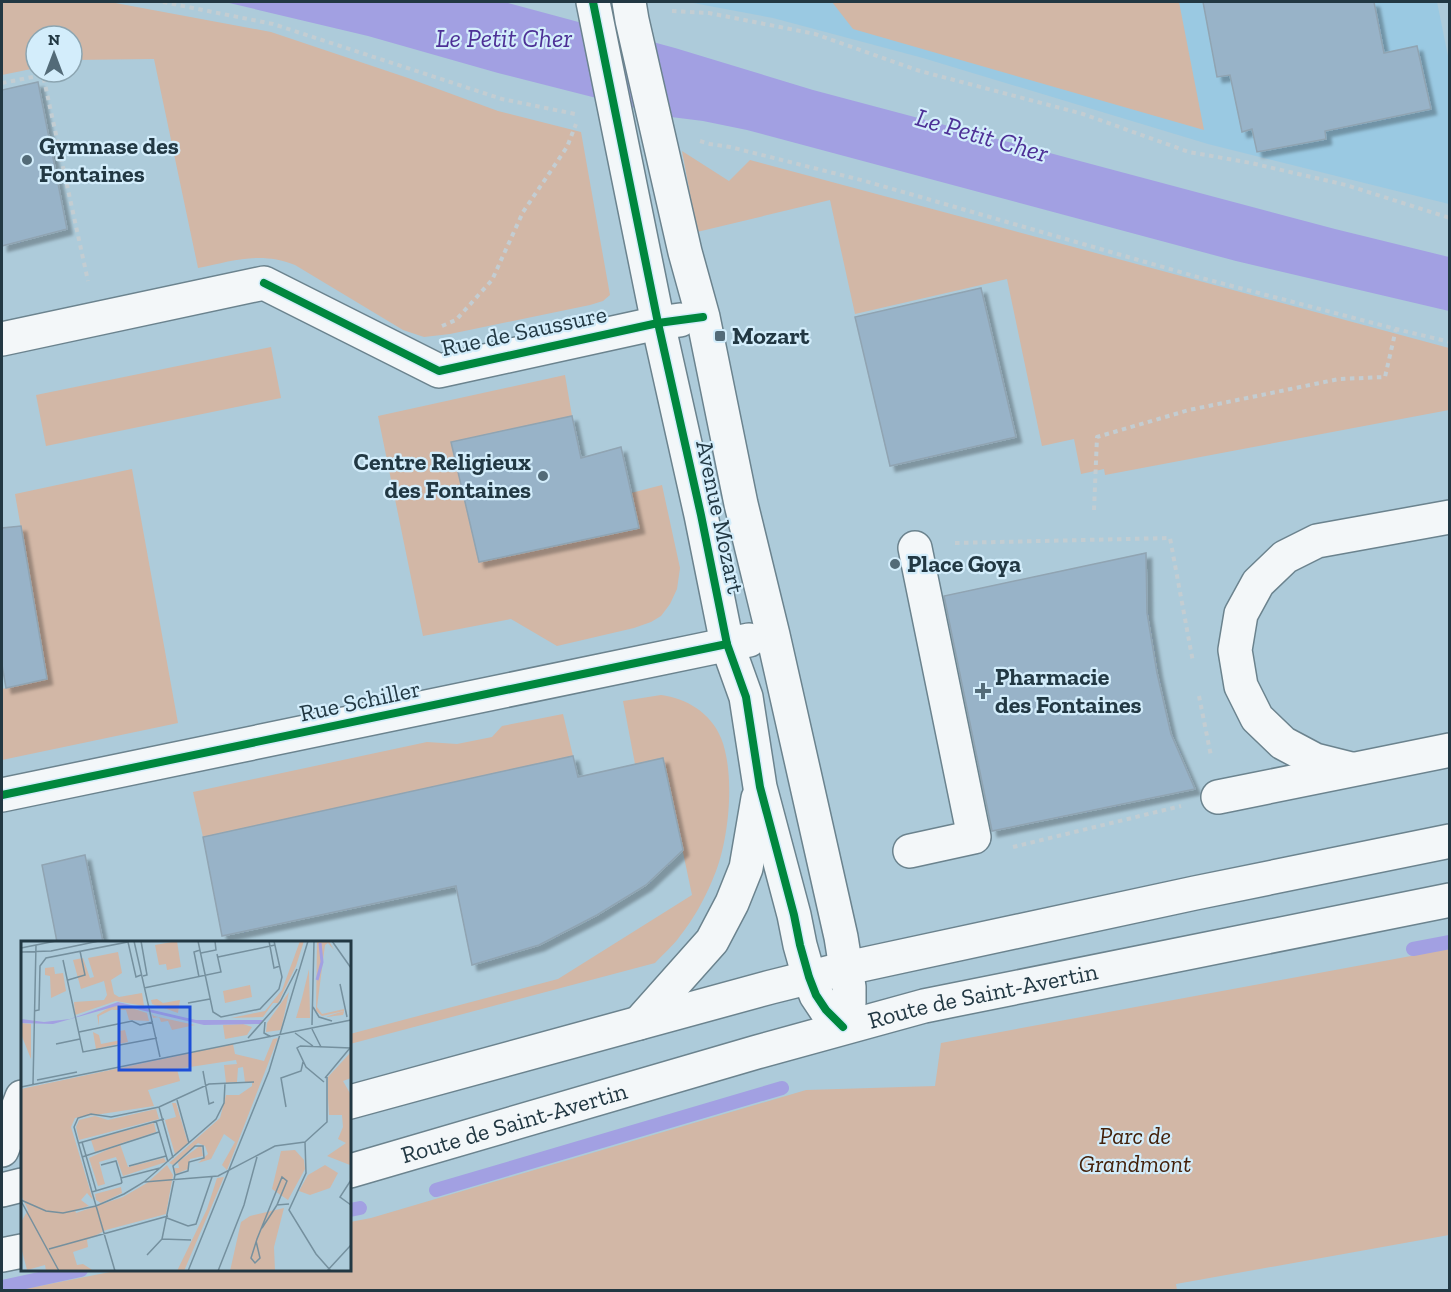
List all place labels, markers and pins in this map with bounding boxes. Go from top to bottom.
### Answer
place label: Gymnase des Fontaines [39,131,179,188]
marker: Gymnase des Fontaines [20,153,34,167]
place label: Mozart [732,321,810,350]
marker: Mozart [713,329,727,343]
place label: Centre Religieux des Fontaines [353,447,531,504]
marker: Centre Religieux des Fontaines [536,469,550,483]
place label: Place Goya [907,549,1021,578]
marker: Place Goya [888,557,902,571]
place label: Pharmacie des Fontaines [995,662,1142,719]
marker: Pharmacie des Fontaines [976,684,990,698]

